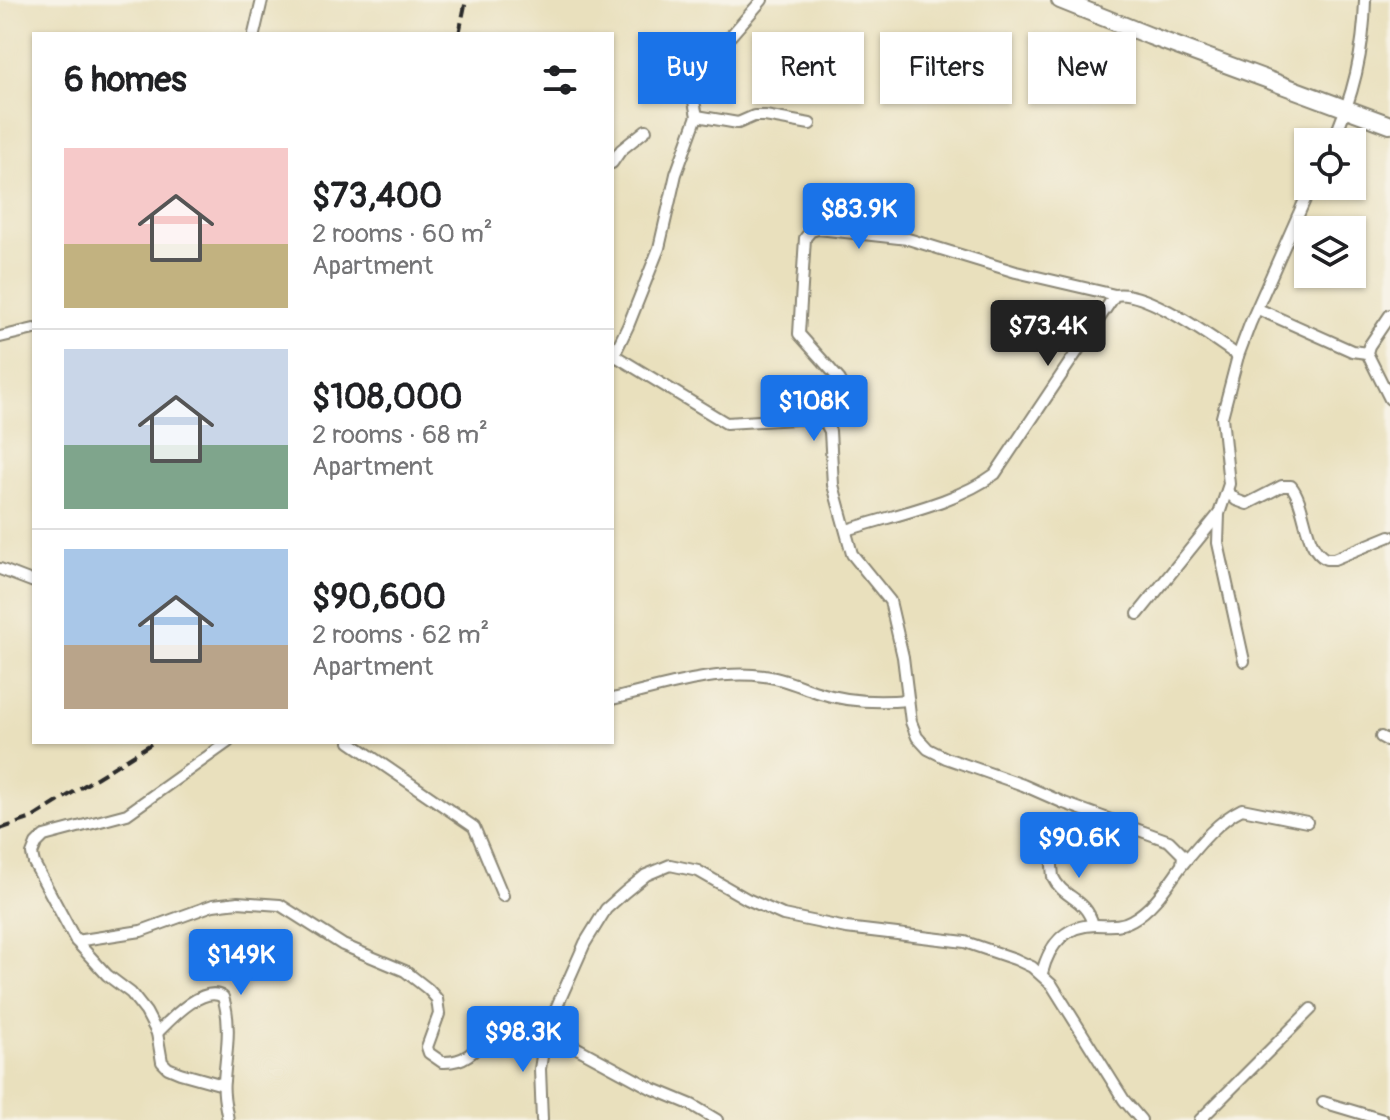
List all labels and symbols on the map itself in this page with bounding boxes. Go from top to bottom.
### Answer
pin: $83.9K [794,183,924,251]
pin: $73.4K [983,300,1113,368]
pin: $108K [758,375,870,443]
pin: $90.6K [1014,812,1144,880]
pin: $149K [185,929,297,997]
pin: $98.3K [458,1006,588,1074]

